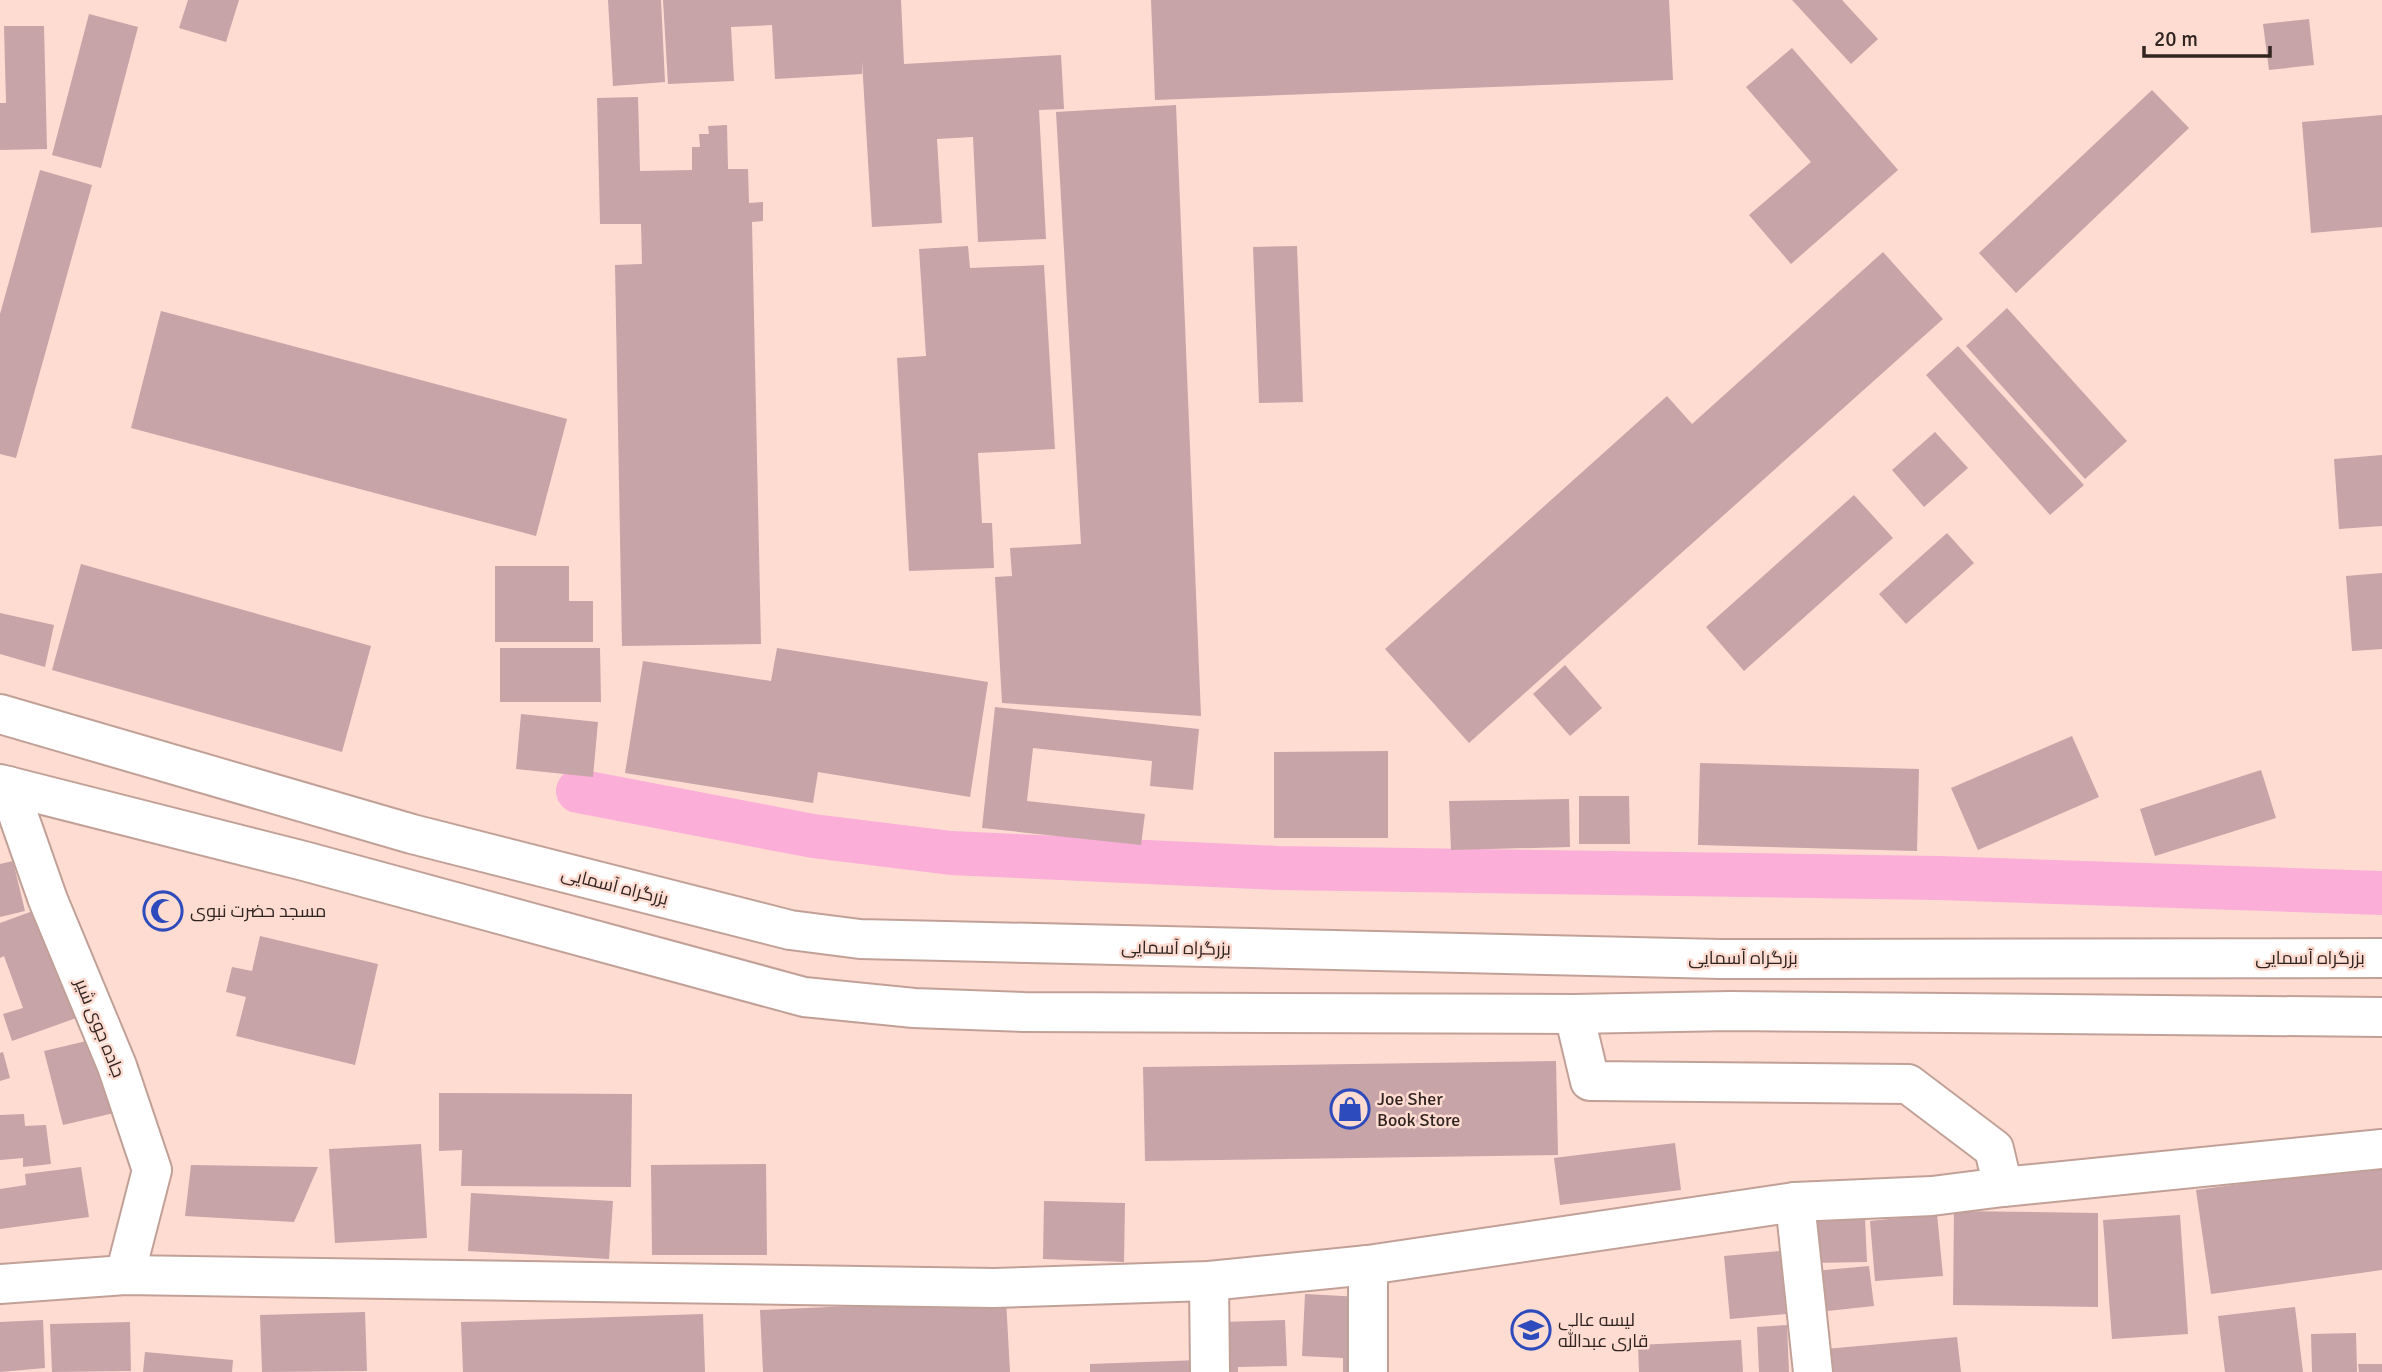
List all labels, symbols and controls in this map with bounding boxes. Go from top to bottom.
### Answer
scale bar [2144,14,2270,58]
text: 20 m [2154,26,2198,52]
street label: بزرگراه آسمایی [559,862,671,910]
mosque icon: مسجد حضرت نبوی [142,890,184,932]
place label: مسجد حضرت نبوی [190,900,326,922]
street label: بزرگراه آسمایی [1121,936,1231,960]
street label: بزرگراه آسمایی [1688,947,1798,969]
street label: بزرگراه آسمایی [2255,947,2365,969]
street label: جاده جوی شیر [70,974,130,1081]
shop icon: Joe Sher Book Store [1329,1088,1371,1130]
place label: Joe Sher Book Store [1377,1088,1460,1131]
school or university icon: لیسه عالی قاری عبدالله [1510,1309,1552,1351]
place label: لیسه عالی قاری عبدالله [1558,1309,1648,1352]

